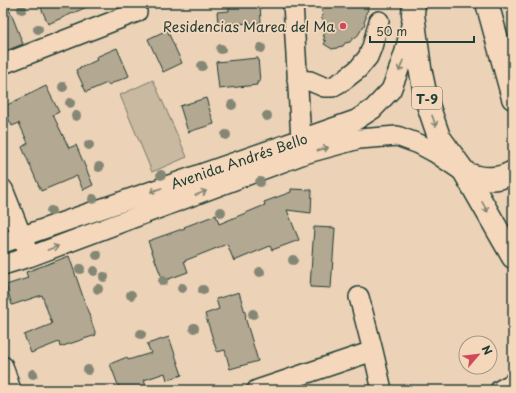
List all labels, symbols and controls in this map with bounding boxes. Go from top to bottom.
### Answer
place label: Residencias Marea del Ma [163,16,335,37]
scale bar [370,18,474,44]
marker: Residencias Marea del Ma [338,21,348,31]
text: 50 m [376,22,407,40]
one-way arrow [396,59,404,71]
road number: T-9 [412,87,442,109]
one-way arrow [431,114,438,127]
street label: Avenida Andrés Bello [168,128,310,194]
one-way arrow [317,145,330,152]
one-way arrow [150,187,163,194]
one-way arrow [195,188,207,196]
one-way arrow [481,201,489,213]
one-way arrow [47,243,59,251]
north arrow [458,335,498,375]
text: N [478,342,497,358]

